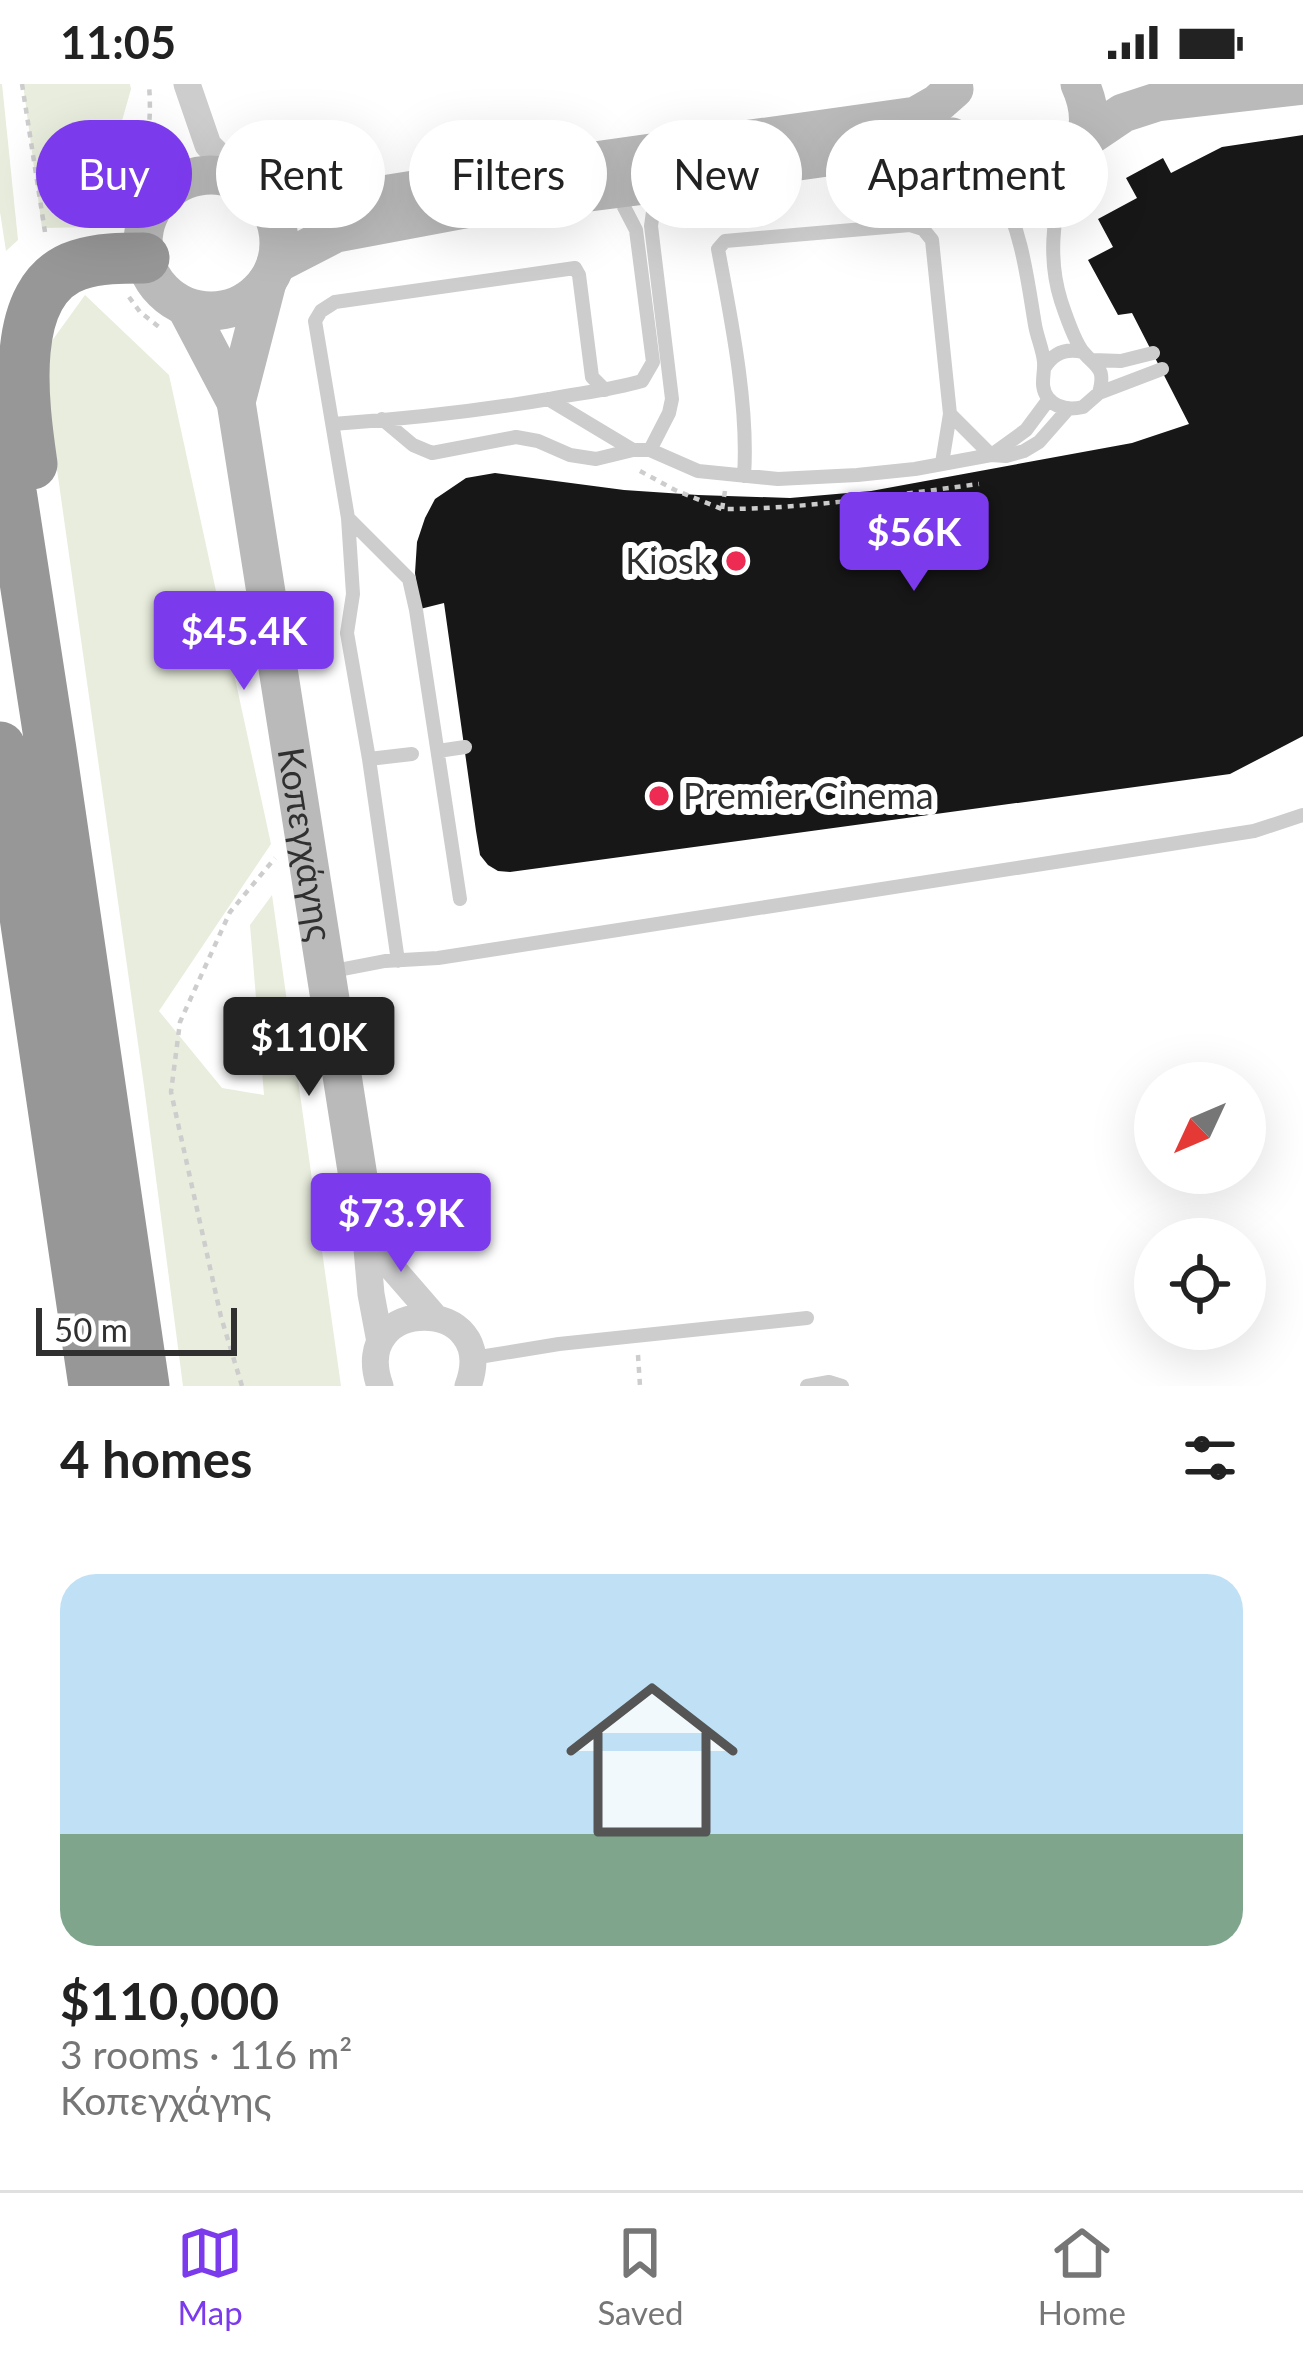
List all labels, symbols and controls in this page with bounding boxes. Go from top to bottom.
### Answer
text: 11:05 [60,15,176,69]
chip: Buy [36,120,192,228]
chip: Rent [216,120,385,228]
chip: Filters [409,120,607,228]
chip: New [631,120,802,228]
chip: Apartment [826,120,1108,228]
pin: $56K [843,492,985,594]
text: $56K [867,508,961,554]
place label: Kiosk [625,538,713,582]
marker: Kiosk [723,548,749,574]
pin: $45.4K [146,591,342,693]
text: $45.4K [181,607,307,653]
street label: Κοπεγχάγης [270,744,344,944]
place label: Premier Cinema [683,773,934,817]
marker: Premier Cinema [646,783,672,809]
pin: $110K [225,997,393,1099]
text: $110K [250,1013,368,1059]
north arrow [1134,1062,1266,1194]
map controls [1134,1062,1266,1350]
pin: $73.9K [303,1173,499,1275]
text: $73.9K [338,1189,464,1235]
button: locate [1134,1218,1266,1350]
scale bar [36,1302,237,1355]
text: 50 m [54,1309,128,1349]
icon: filters [1177,1425,1243,1491]
text: 4 homes [60,1428,252,1489]
icon: home [544,1652,760,1868]
text: $110,000 [60,1970,279,2031]
text: 3 rooms · 116 m² [60,2031,352,2077]
text: Κοπεγχάγης [60,2077,271,2123]
tab: Map [177,2220,243,2332]
tab: Saved [597,2220,684,2332]
tab: Home [1038,2220,1126,2332]

